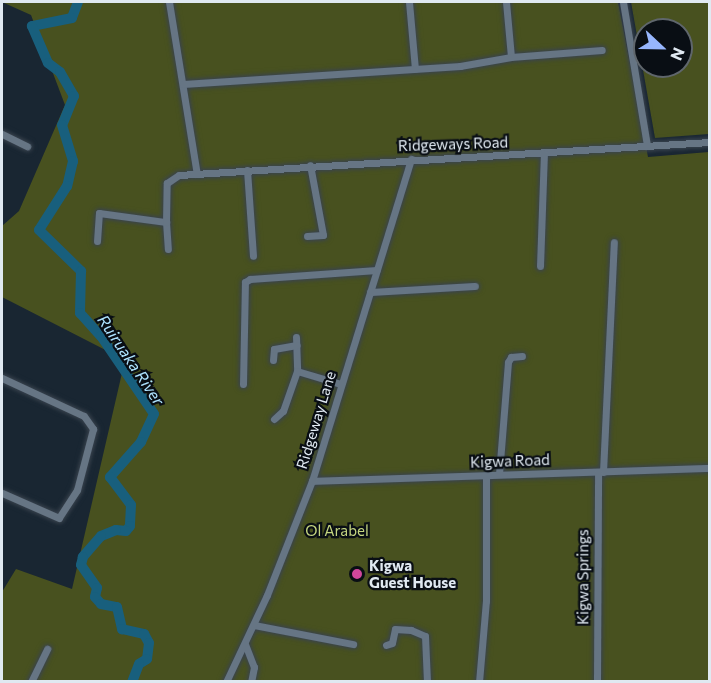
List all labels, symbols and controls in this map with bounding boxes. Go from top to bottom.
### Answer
north arrow [633,18,693,78]
text: N [667,45,689,63]
street label: Ridgeways Road [398,133,508,155]
water label: Ruiruaka River [94,311,168,409]
street label: Ridgeway Lane [293,369,339,471]
street label: Kigwa Road [470,451,550,471]
park label: Ol Arabel [305,522,369,540]
street label: Kigwa Springs [574,529,592,625]
place label: Kigwa Guest House [369,556,456,591]
marker: Kigwa Guest House [350,567,364,581]

